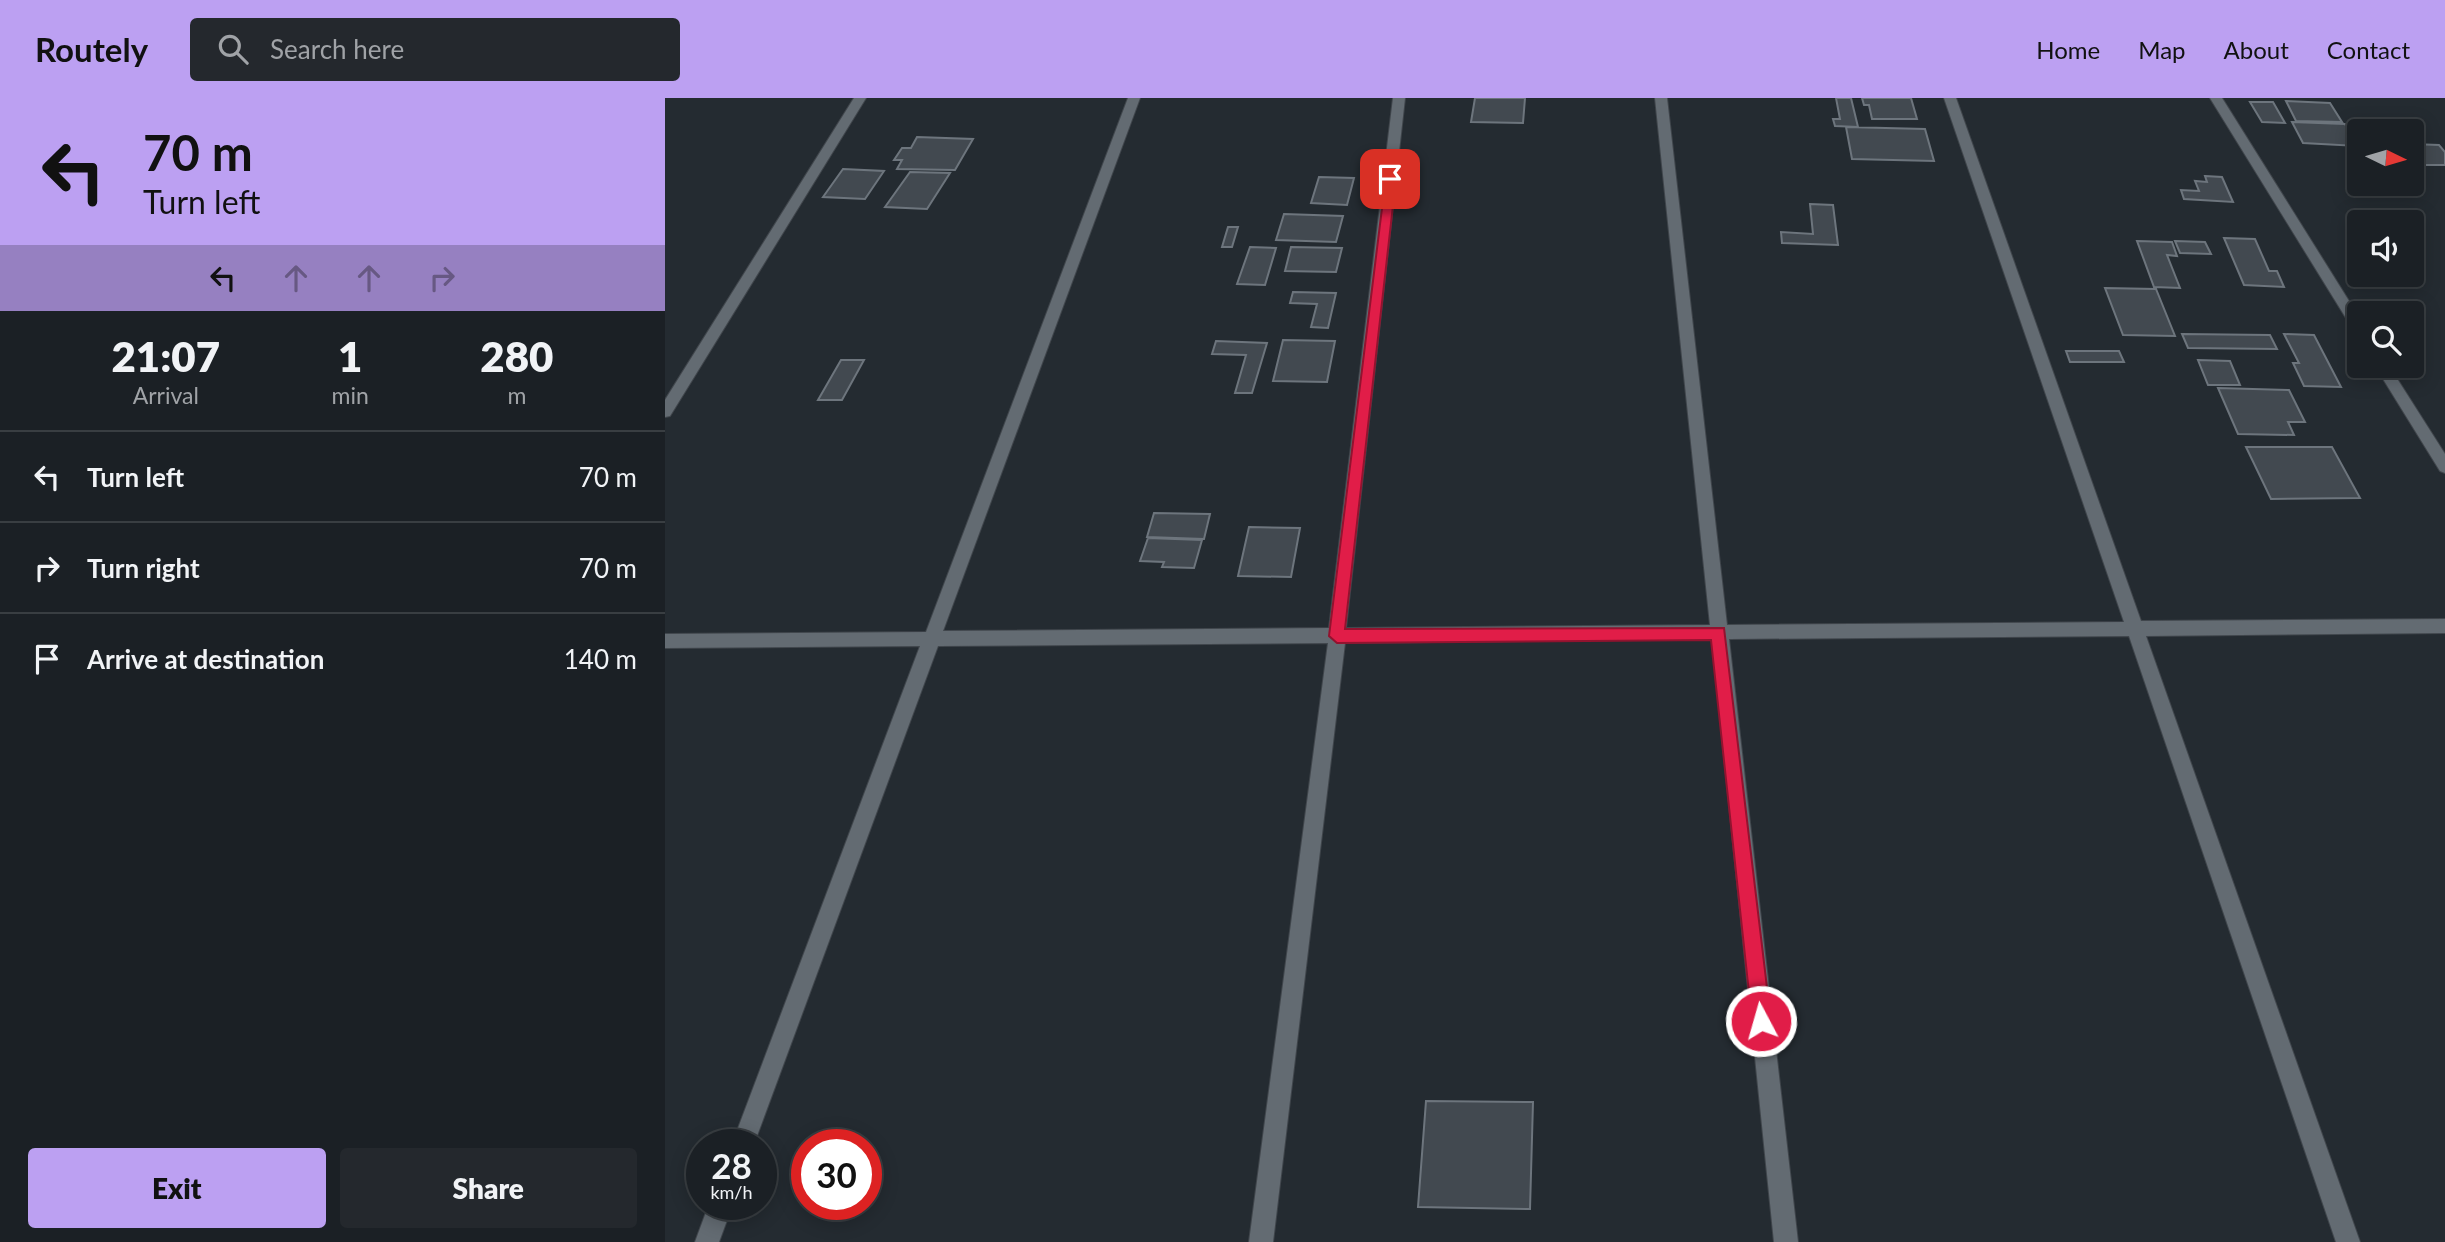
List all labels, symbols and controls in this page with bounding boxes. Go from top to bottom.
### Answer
search box [190,18,680,81]
text: Routely [35,29,148,69]
icon: search [214,30,252,68]
text: Search here [270,33,404,65]
text: Home [2036,35,2100,64]
text: Map [2138,35,2186,64]
text: About [2224,35,2289,64]
text: Contact [2327,35,2410,64]
north arrow [2347,119,2424,196]
map controls [2347,119,2424,378]
text: 70 m [143,123,253,181]
icon: left [28,126,119,217]
pin [1360,149,1420,209]
icon: arrive [1371,160,1409,198]
text: Turn left [143,182,260,221]
button: sound [2347,210,2424,287]
icon: left [204,259,242,297]
icon: ahead [277,259,315,297]
icon: ahead [350,259,388,297]
icon: right [423,259,461,297]
button: search [2347,301,2424,378]
text: 21:07 [112,331,220,381]
text: 1 [338,331,362,381]
text: 280 [480,331,553,381]
text: Arrival [133,381,199,409]
text: min [332,381,369,409]
text: m [507,381,526,409]
icon: left [28,458,66,496]
text: Turn left [87,461,184,493]
text: 70 m [579,461,637,493]
icon: right [28,549,66,587]
text: Turn right [87,552,200,584]
text: 70 m [579,552,637,584]
icon: arrive [28,640,66,678]
text: Arrive at destination [87,643,324,675]
text: 140 m [564,643,637,675]
position arrow [1724,984,1798,1058]
speed limit sign: 30 [791,1129,882,1220]
text: 28 [711,1144,752,1186]
button: Exit [28,1148,326,1228]
button: Share [340,1148,637,1228]
text: km/h [710,1181,753,1203]

